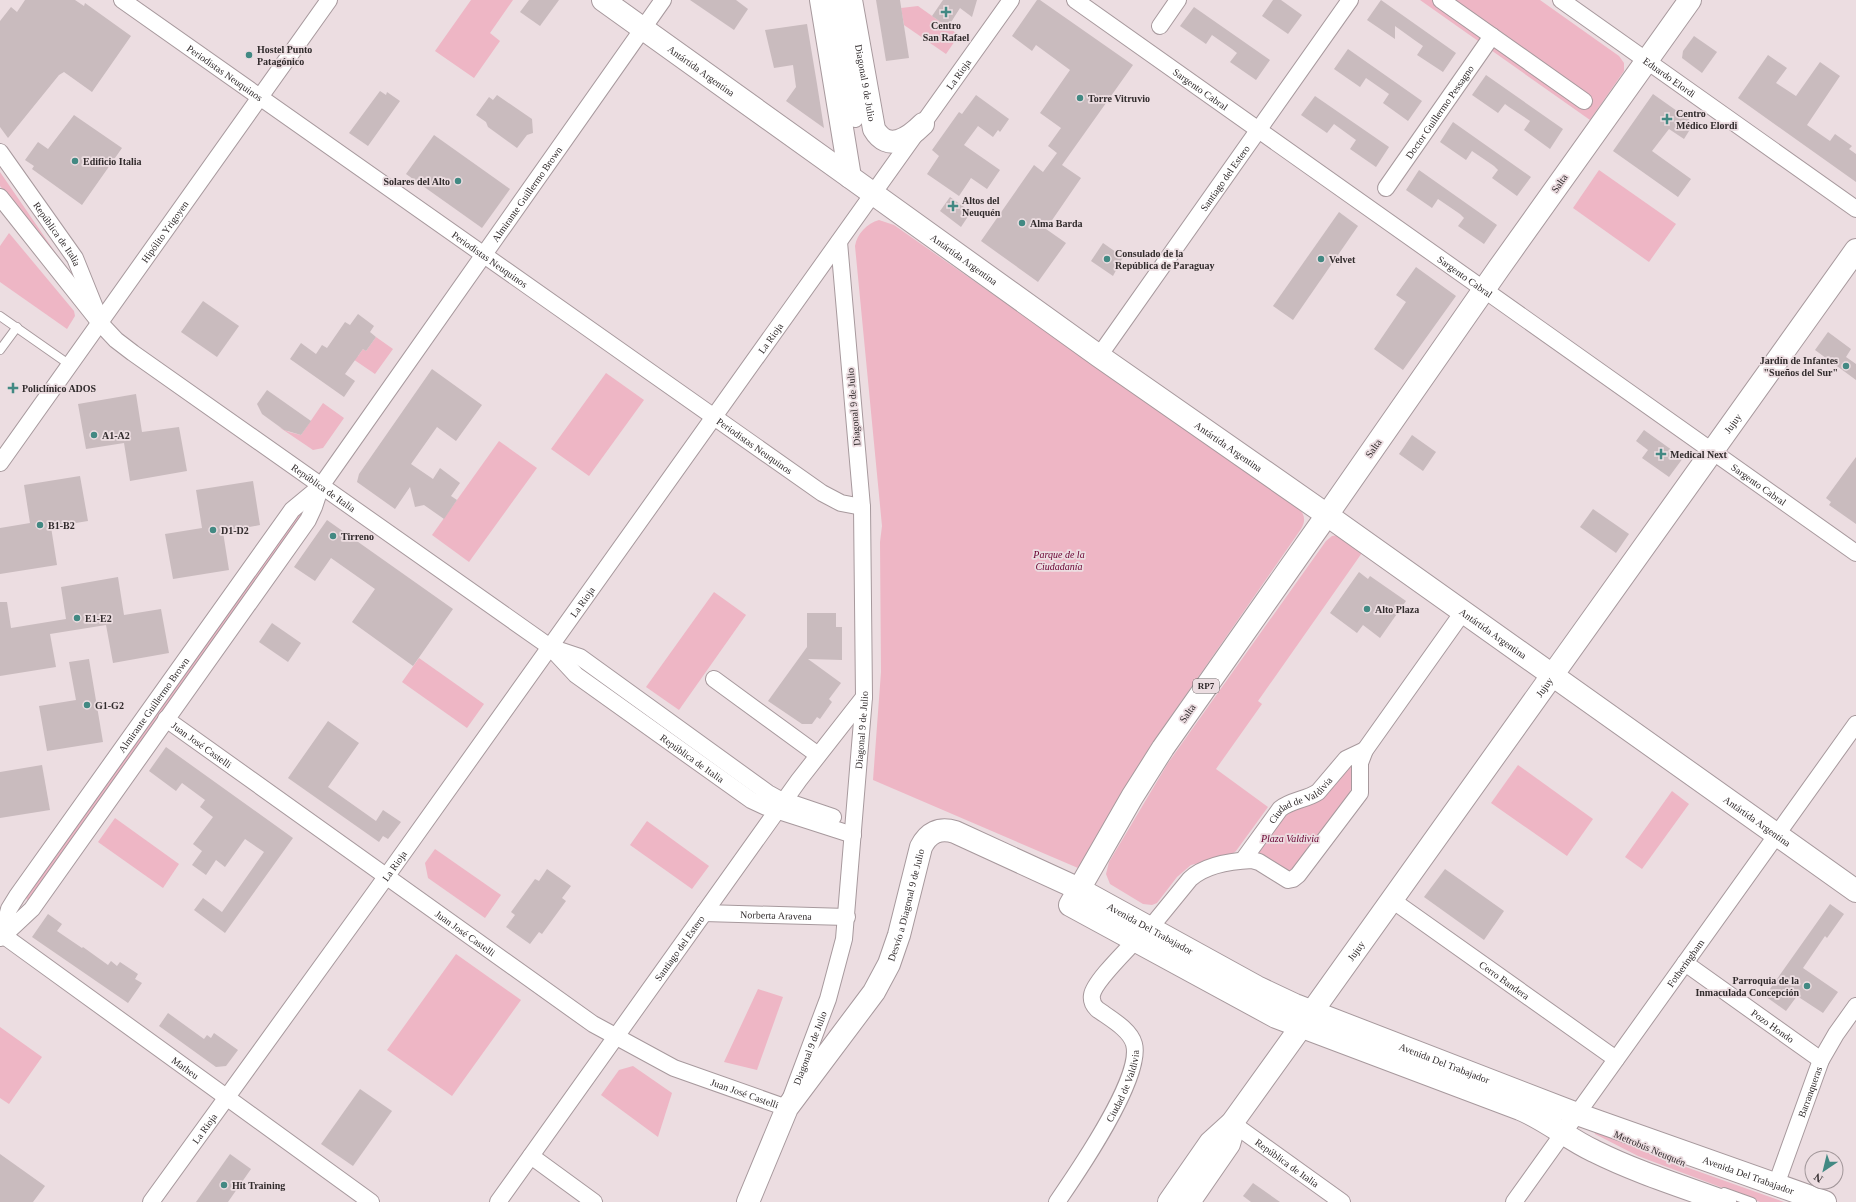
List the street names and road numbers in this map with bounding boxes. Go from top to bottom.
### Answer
street label: Periodistas Neuquinos [185,43,265,103]
street label: Antártida Argentina [665,43,737,99]
street label: Diagonal 9 de Julio [853,43,878,122]
street label: Eduardo Elordi [1641,55,1698,100]
street label: La Rioja [944,57,973,92]
street label: Doctor Guillermo Pessagno [1403,63,1476,161]
street label: Sargento Cabral [1171,66,1230,113]
street label: Santiago del Estero [1198,143,1252,213]
street label: Almirante Guillermo Brown [490,144,564,244]
street label: Salta [1549,171,1570,195]
street label: Hipólito Yrigoyen [139,199,191,265]
street label: República de Italia [31,200,83,268]
street label: Periodistas Neuquinos [450,229,530,290]
street label: Antártida Argentina [928,232,1000,288]
street label: Sargento Cabral [1435,253,1495,300]
street label: La Rioja [756,320,785,356]
street label: Diagonal 9 de Julio [845,368,862,446]
street label: Jujuy [1722,411,1743,436]
street label: Periodistas Neuquinos [715,416,794,477]
street label: Antártida Argentina [1192,419,1265,474]
street label: Salta [1363,436,1384,460]
street label: República de Italia [289,462,358,514]
street label: Sargento Cabral [1729,462,1788,508]
street label: La Rioja [568,584,597,619]
street label: Antártida Argentina [1457,606,1529,661]
street label: Almirante Guillermo Brown [116,655,191,755]
street label: Jujuy [1534,675,1555,699]
road number: RP7 [1193,679,1219,693]
street label: Diagonal 9 de Julio [853,691,870,769]
street label: Salta [1177,701,1198,725]
street label: Juan José Castelli [169,720,234,770]
street label: República de Italia [658,732,726,785]
street label: Ciudad de Valdivia [1266,774,1335,826]
street label: Antártida Argentina [1721,794,1793,849]
street label: La Rioja [380,848,409,883]
street label: Desvío a Diagonal 9 de Julio [885,848,926,963]
street label: Avenida Del Trabajador [1105,901,1195,957]
street label: Juan José Castelli [433,908,498,959]
street label: Norberta Aravena [740,909,812,922]
street label: Santiago del Estero [652,913,707,983]
street label: Fotheringham [1665,937,1706,989]
street label: Jujuy [1345,939,1367,963]
street label: Cerro Bandera [1477,959,1532,1002]
street label: Pozo Hondo [1749,1007,1796,1045]
street label: Diagonal 9 de Julio [791,1010,829,1087]
street label: Avenida Del Trabajador [1397,1041,1492,1086]
street label: Ciudad de Valdivia [1104,1049,1141,1124]
street label: Matheu [169,1054,201,1081]
street label: Barranqueras [1796,1065,1824,1119]
street label: Juan José Castelli [709,1076,780,1111]
street label: La Rioja [190,1111,220,1146]
street label: Metrobús Neuquén [1612,1128,1687,1169]
street label: República de Italia [1253,1137,1321,1190]
street label: Avenida Del Trabajador [1701,1154,1796,1197]

